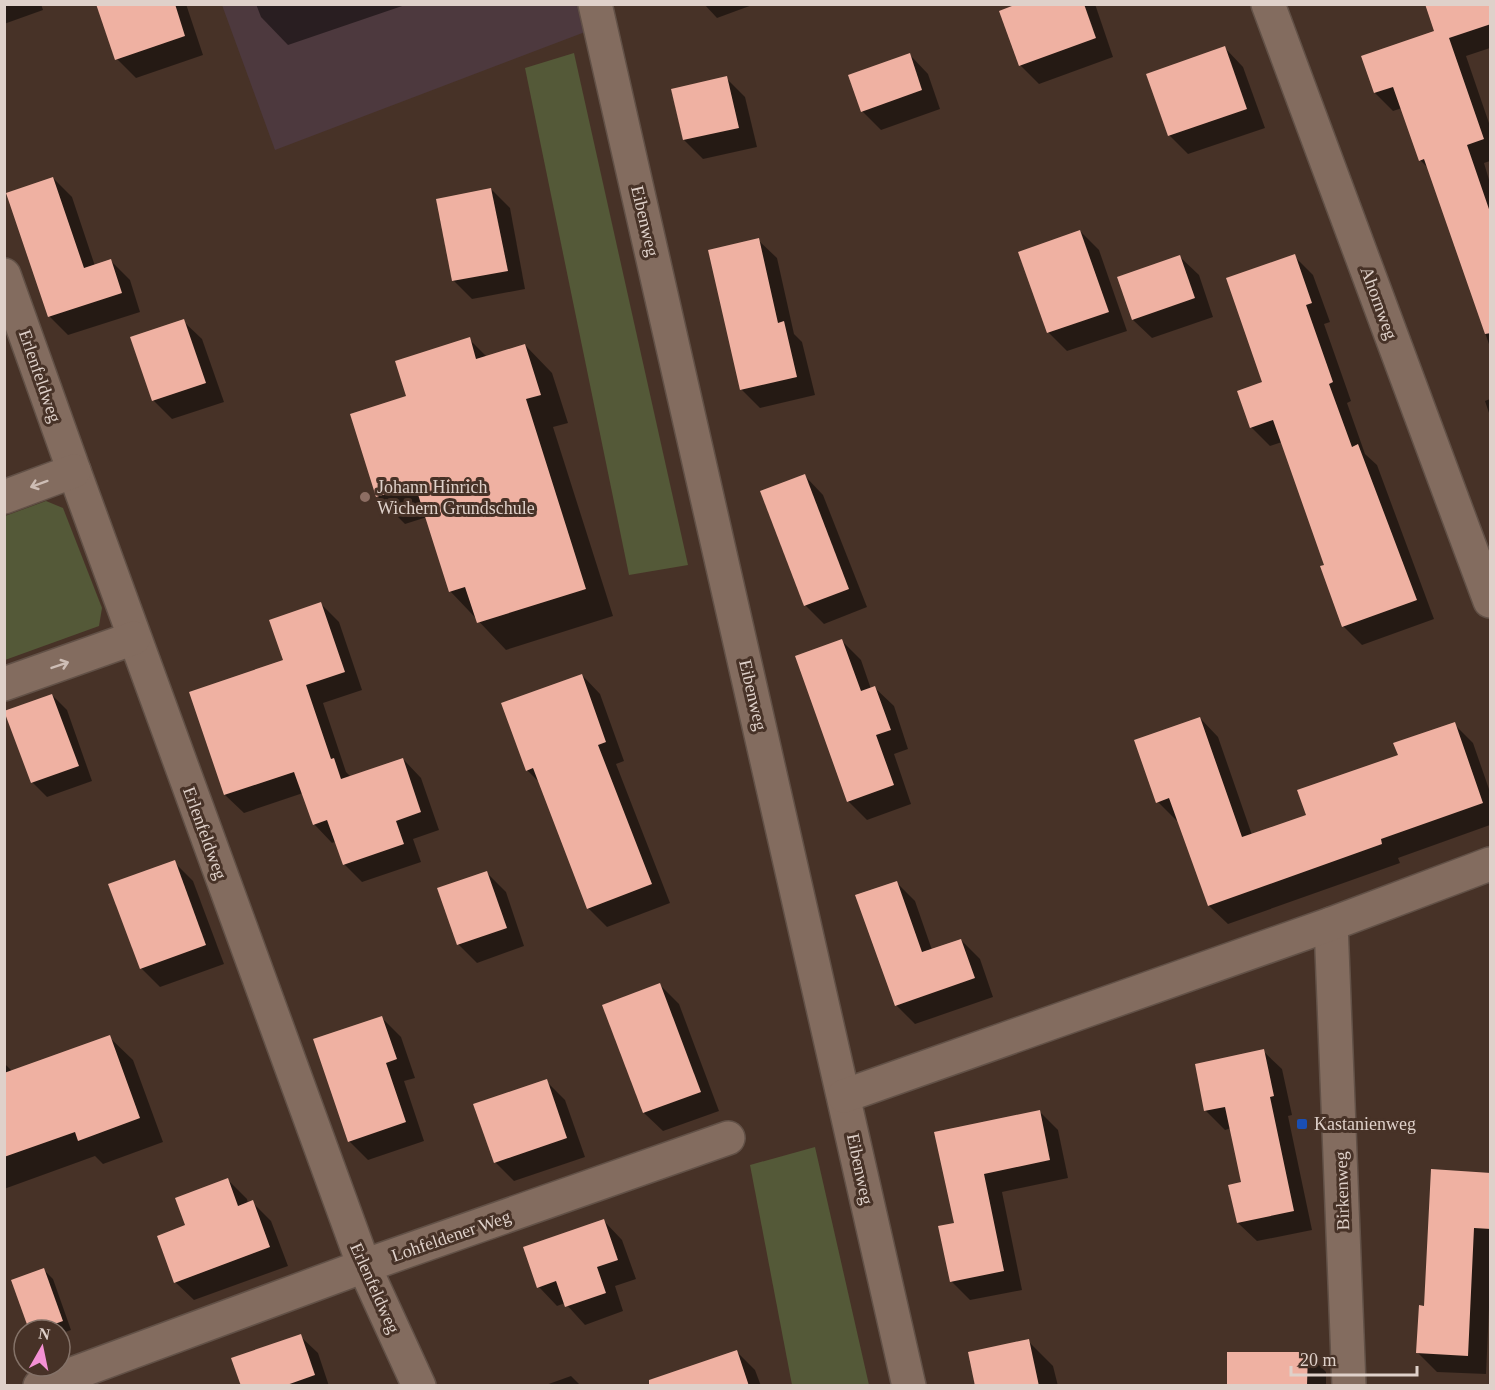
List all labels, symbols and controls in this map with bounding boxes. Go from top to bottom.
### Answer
street label: Eibenweg [627,184,663,258]
street label: Ahornweg [1357,264,1401,342]
street label: Erlenfeldweg [15,327,65,425]
place label: Johann Hinrich Wichern Grundschule [377,477,535,518]
one-way arrow [30,480,49,491]
marker: Johann Hinrich Wichern Grundschule [358,490,372,504]
one-way arrow [50,658,69,669]
street label: Eibenweg [735,658,771,732]
street label: Erlenfeldweg [179,784,231,882]
place label: Kastanienweg [1314,1114,1416,1134]
marker: Kastanienweg [1295,1117,1309,1131]
street label: Eibenweg [843,1132,877,1206]
street label: Birkenweg [1331,1151,1353,1231]
street label: Lohfeldener Weg [389,1206,513,1266]
street label: Erlenfeldweg [346,1240,404,1336]
north arrow [12,1318,72,1378]
text: N [37,1324,52,1343]
scale bar [1291,1339,1417,1377]
text: 20 m [1300,1350,1337,1370]

